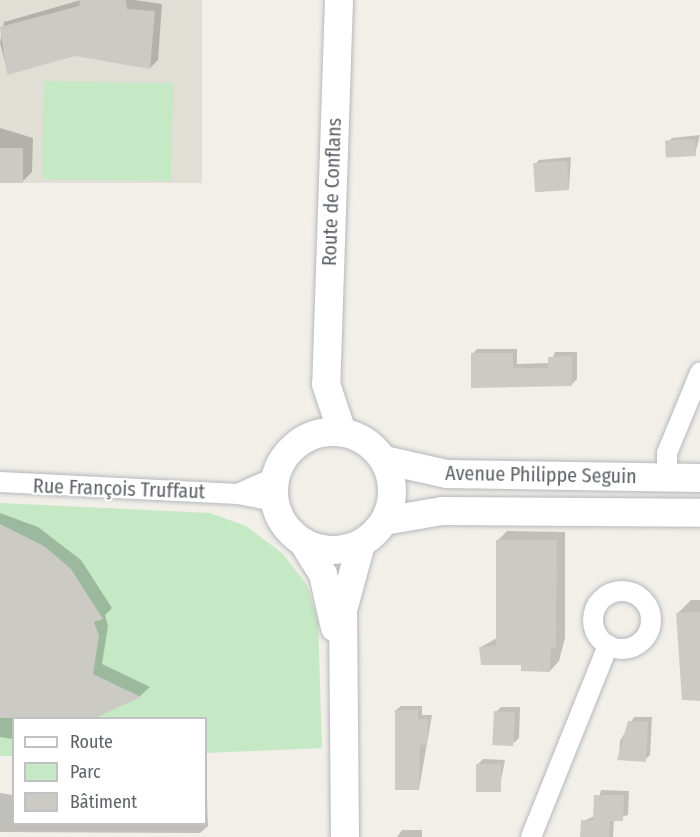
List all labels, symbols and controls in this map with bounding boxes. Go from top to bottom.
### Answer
street label: Route de Conflans [317,118,347,266]
street label: Avenue Philippe Seguin [445,461,637,489]
street label: Rue François Truffaut [32,474,206,504]
legend [12,717,207,825]
text: Route [70,731,113,753]
text: Parc [70,761,101,783]
text: Bâtiment [70,791,137,813]

